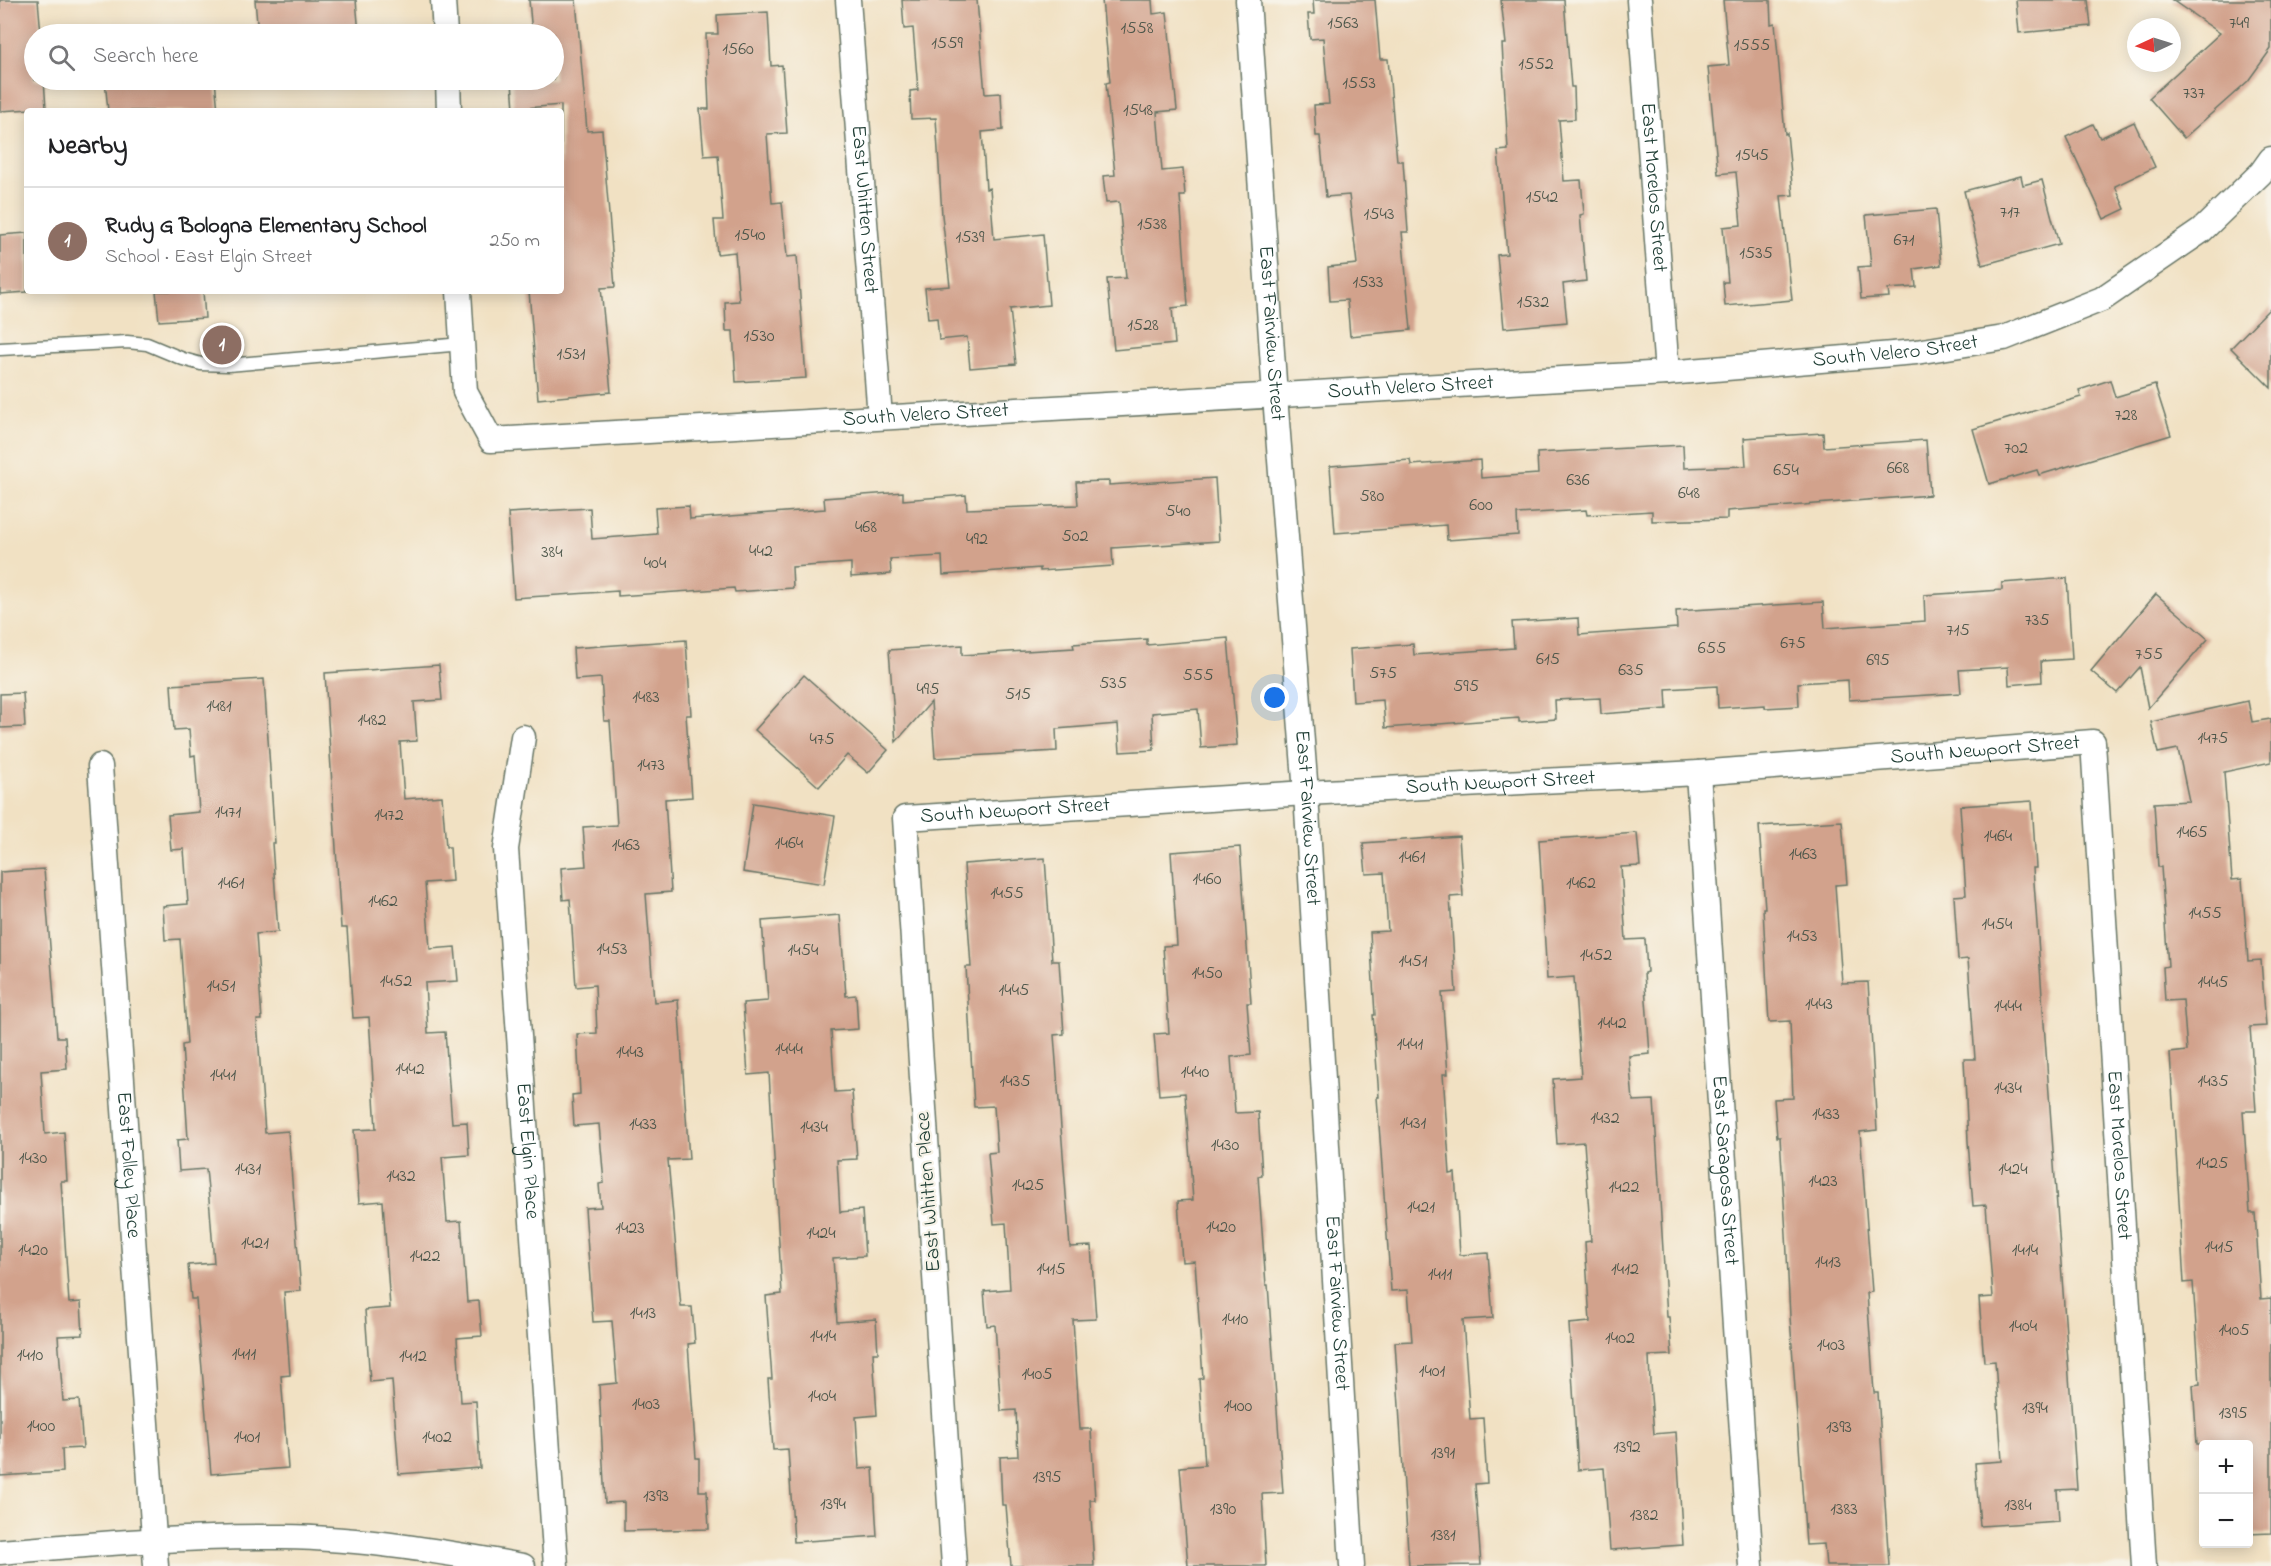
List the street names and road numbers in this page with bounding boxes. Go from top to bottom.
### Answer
street label: East Morelos Street [1632,102,1674,273]
street label: East Whitten Street [843,124,885,295]
street label: East Fairview Street [1250,245,1292,422]
street label: South Velero Street [1811,327,1980,376]
street label: South Velero Street [1327,368,1495,407]
street label: South Velero Street [842,396,1010,435]
street label: South Newport Street [1889,728,2081,773]
street label: East Fairview Street [1286,729,1328,906]
street label: South Newport Street [1405,763,1596,803]
street label: South Newport Street [919,790,1111,832]
street label: East Morelos Street [2098,1069,2139,1241]
street label: East Saragosa Street [1703,1074,1746,1266]
street label: East Elgin Place [507,1082,547,1221]
street label: East Folley Place [108,1091,148,1240]
street label: East Whitten Place [908,1110,950,1273]
street label: East Fairview Street [1316,1214,1357,1392]

